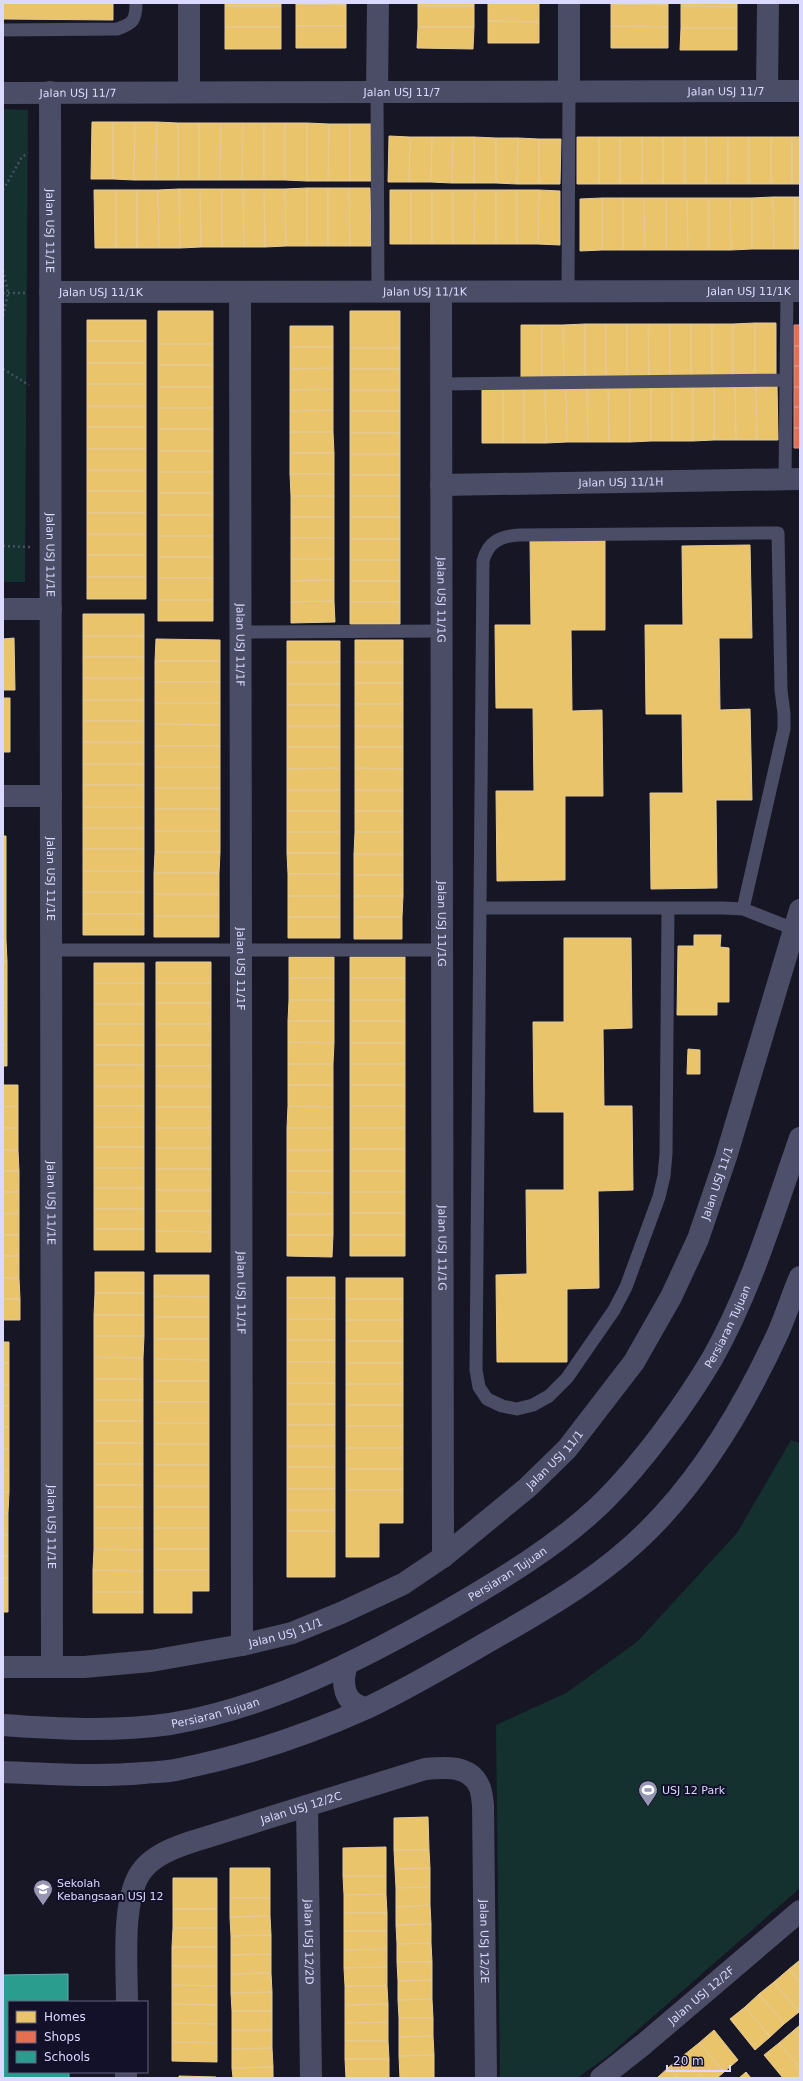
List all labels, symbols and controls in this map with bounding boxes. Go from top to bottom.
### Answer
street label: Jalan USJ 11/7 [363,85,440,99]
street label: Jalan USJ 11/7 [687,85,764,98]
street label: Jalan USJ 11/7 [39,86,116,99]
street label: Jalan USJ 11/1E [44,188,57,273]
street label: Jalan USJ 11/1K [58,285,144,298]
street label: Jalan USJ 11/1K [382,285,468,298]
street label: Jalan USJ 11/1K [706,285,792,298]
street label: Jalan USJ 11/1H [577,475,664,489]
street label: Jalan USJ 11/1E [44,512,57,597]
street label: Jalan USJ 11/1G [435,556,448,643]
street label: Jalan USJ 11/1F [234,602,247,687]
street label: Jalan USJ 11/1E [44,836,58,921]
street label: Jalan USJ 11/1G [435,880,449,967]
street label: Jalan USJ 11/1F [234,926,248,1011]
street label: Jalan USJ 11/1 [698,1145,735,1222]
street label: Jalan USJ 11/1E [45,1160,58,1245]
street label: Jalan USJ 11/1G [436,1204,449,1291]
street label: Jalan USJ 11/1F [235,1250,248,1335]
street label: Persiaran Tujuan [702,1283,753,1370]
street label: Jalan USJ 11/1 [523,1428,586,1493]
street label: Jalan USJ 11/1E [45,1484,58,1569]
street label: Persiaran Tujuan [466,1544,549,1604]
street label: Jalan USJ 11/1 [246,1615,324,1650]
street label: Persiaran Tujuan [170,1695,261,1730]
sports icon: USJ 12 Park [637,1779,659,1807]
place label: USJ 12 Park [662,1784,726,1797]
street label: Jalan USJ 12/2C [258,1789,344,1827]
place label: Sekolah Kebangsaan USJ 12 [57,1877,164,1903]
school or university icon: Sekolah Kebangsaan USJ 12 [32,1878,54,1906]
street label: Jalan USJ 12/2D [302,1898,316,1985]
street label: Jalan USJ 12/2E [478,1899,491,1984]
street label: Jalan USJ 12/2F [665,1963,737,2028]
legend [8,2001,148,2073]
text: Homes [44,2010,86,2024]
text: Shops [44,2030,80,2044]
scale bar [667,2047,730,2073]
text: Schools [44,2050,90,2064]
text: 20 m [673,2054,704,2068]

